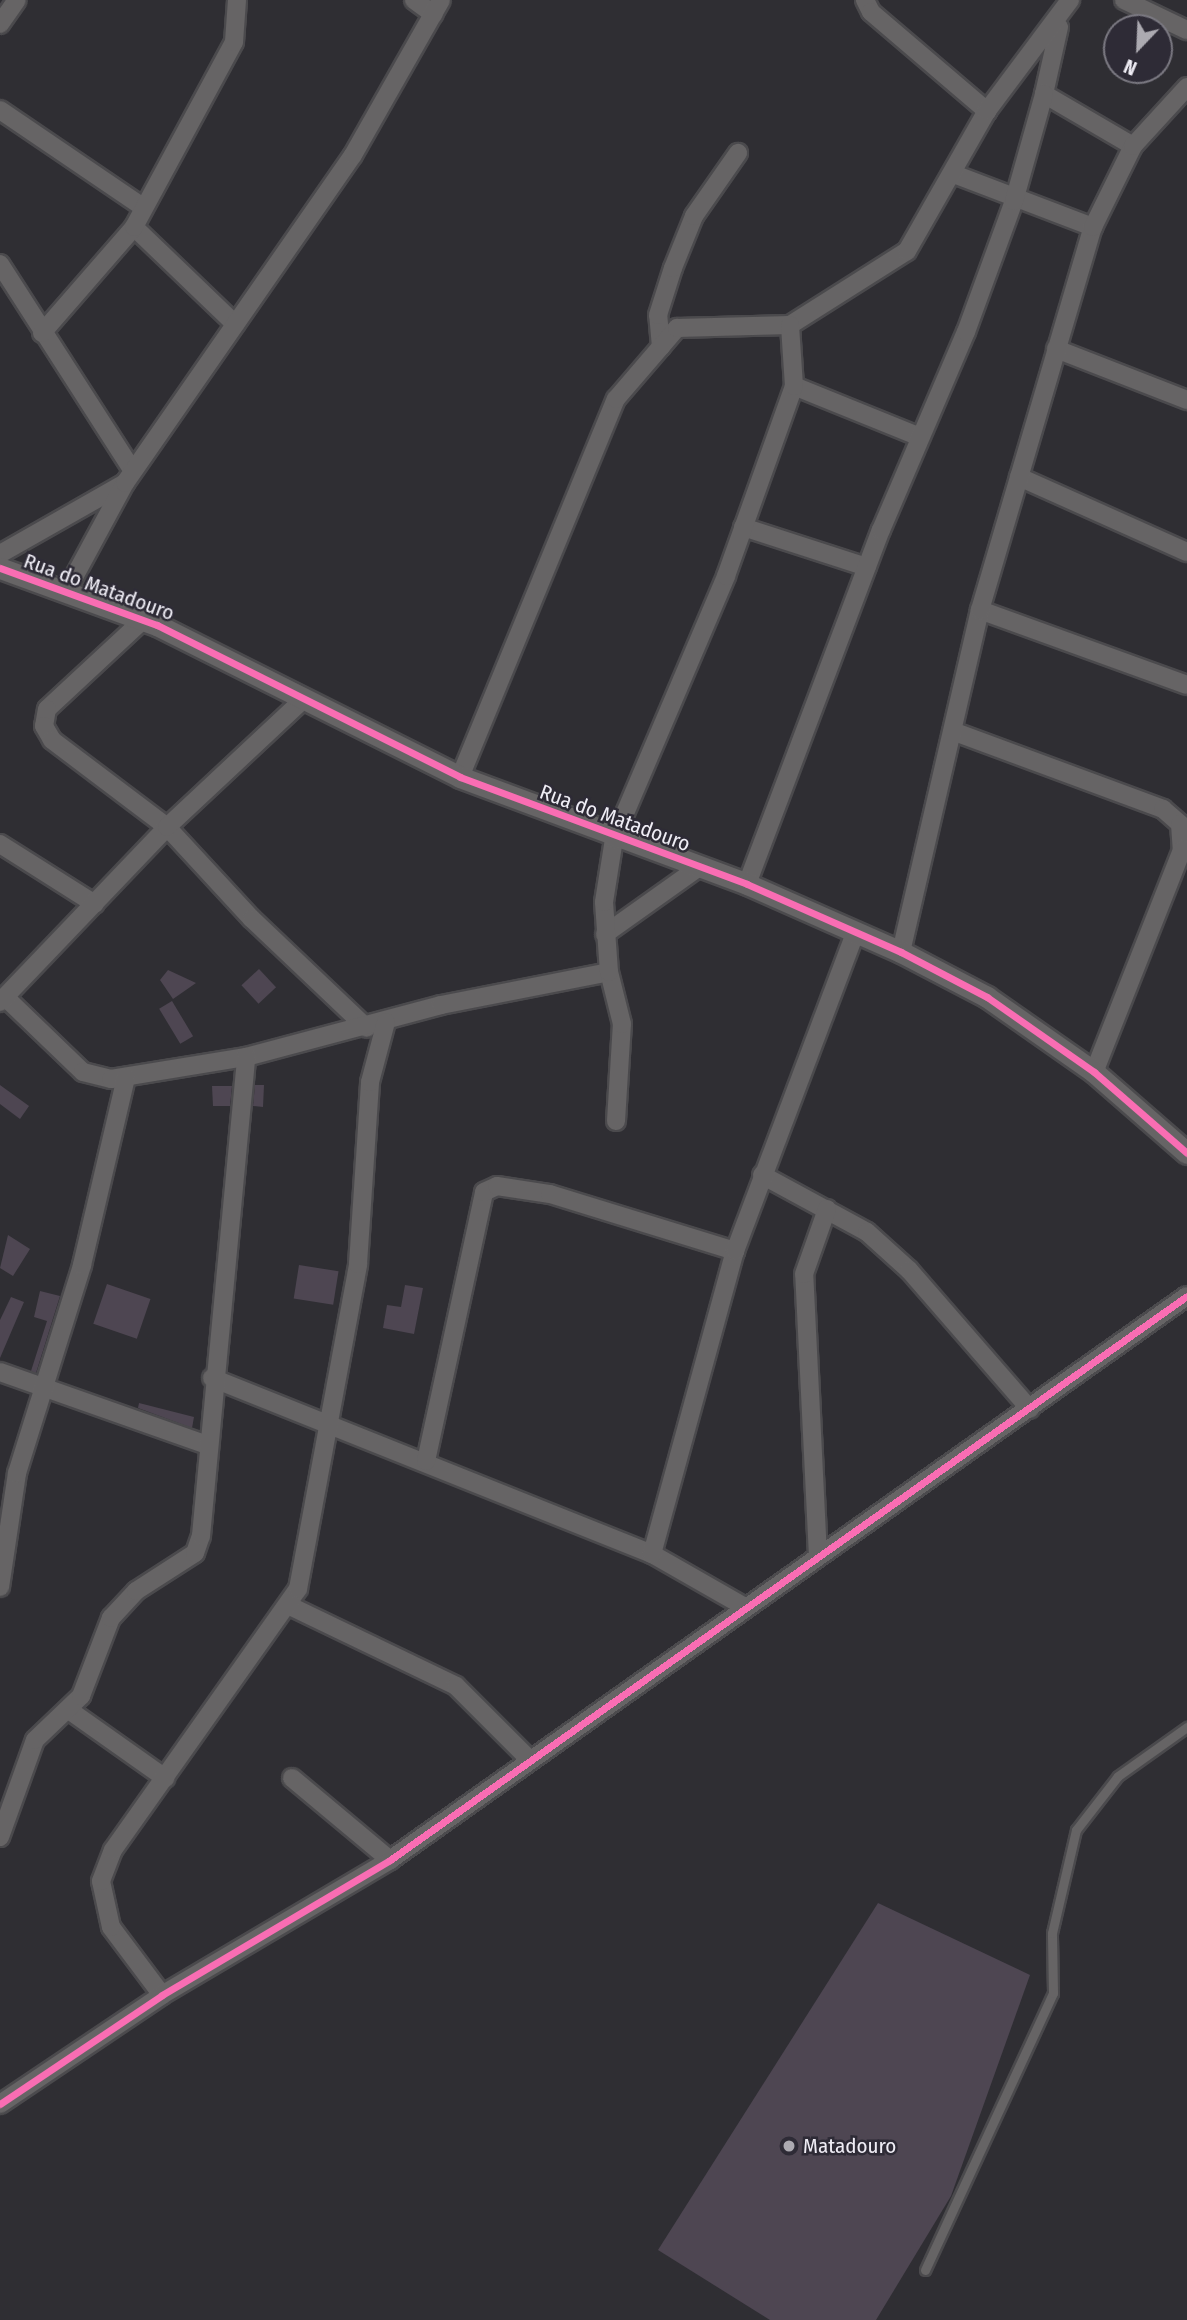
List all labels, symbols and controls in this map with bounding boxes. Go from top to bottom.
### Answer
north arrow [1103,14,1173,84]
text: N [1121,54,1140,80]
street label: Rua do Matadouro [20,548,178,626]
street label: Rua do Matadouro [536,779,694,857]
place label: Matadouro [803,2133,896,2159]
marker: Matadouro [781,2138,797,2154]

